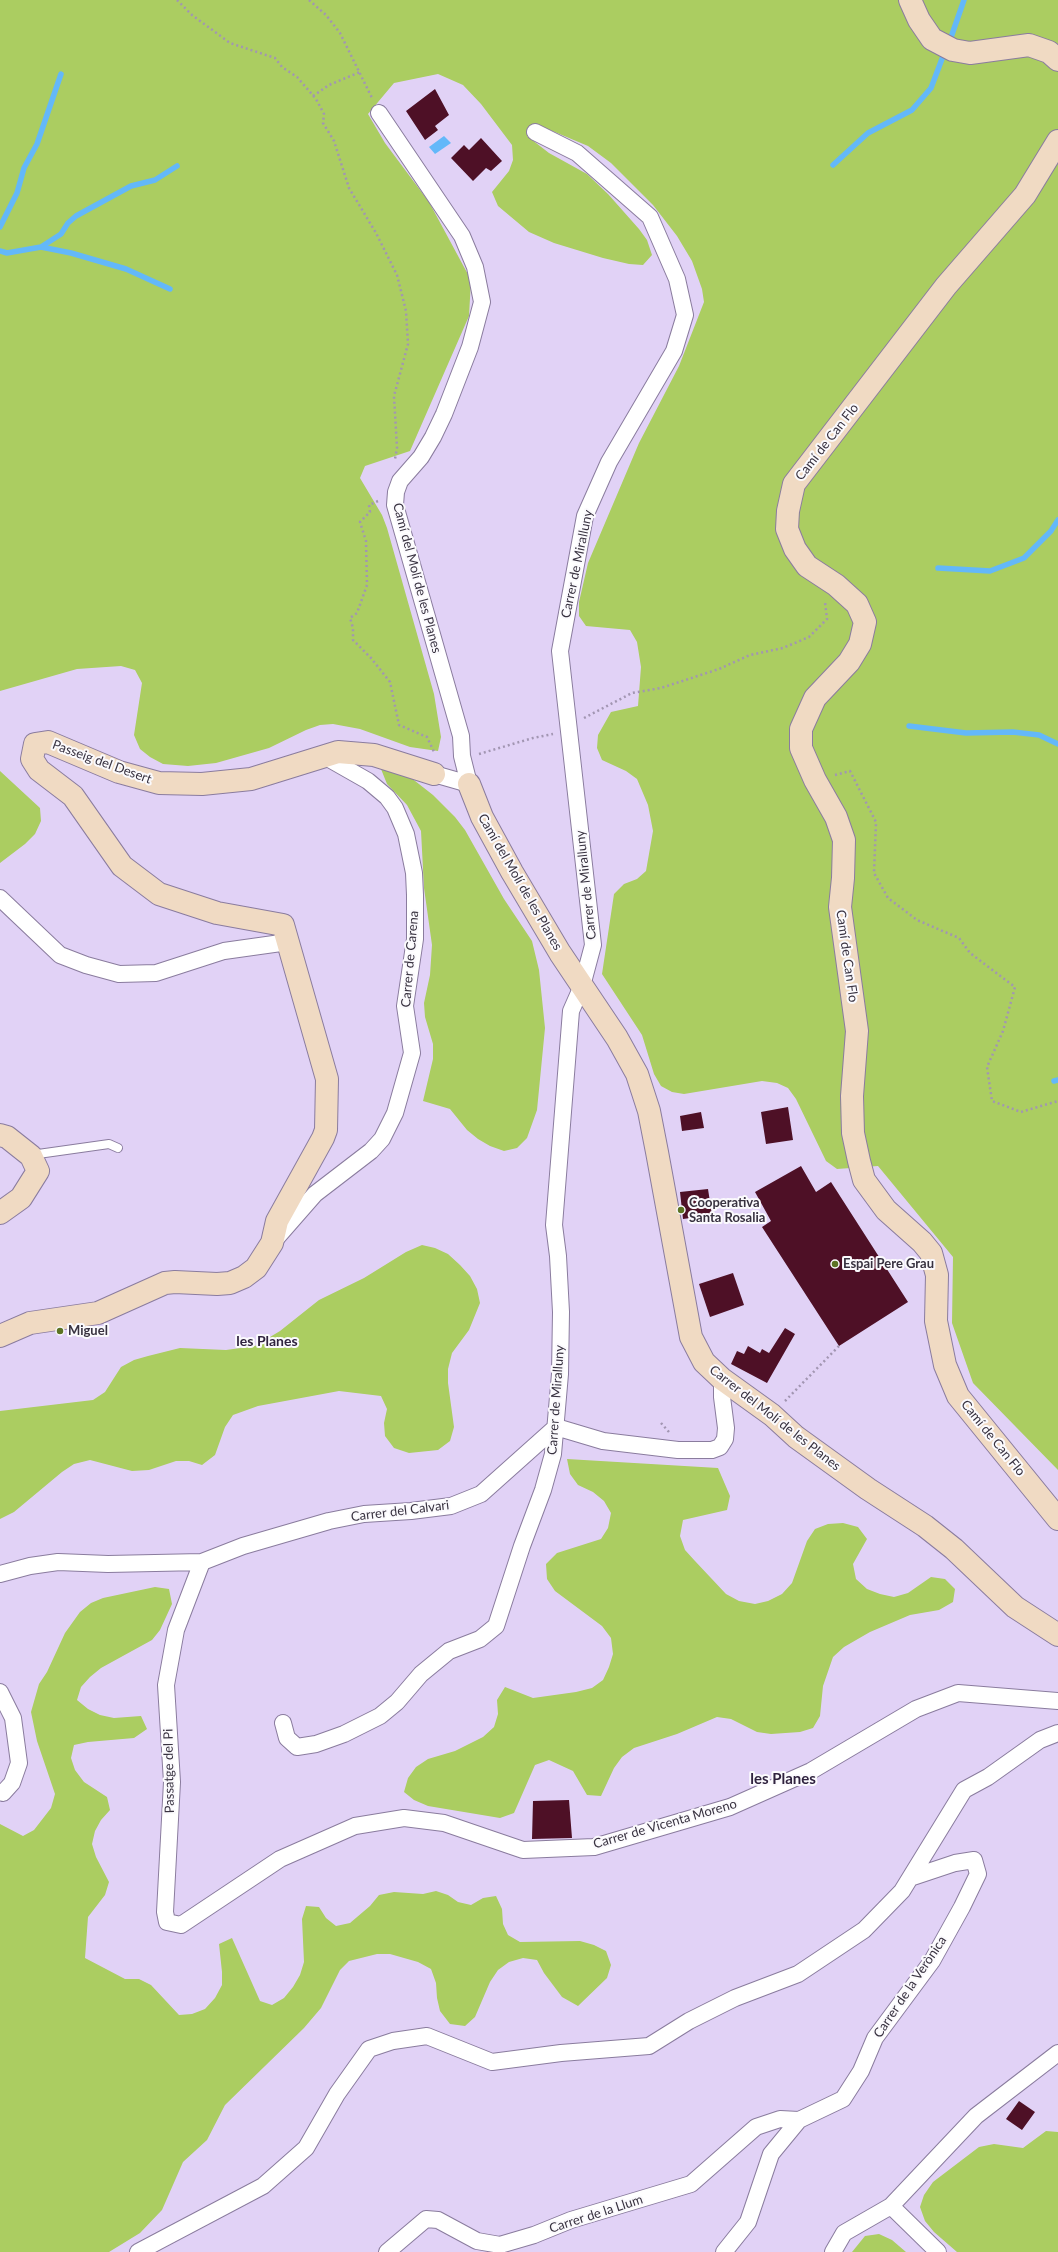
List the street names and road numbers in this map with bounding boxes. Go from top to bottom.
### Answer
street label: Camí de Can Flo [792,400,862,484]
street label: Camí del Molí de les Planes [389,501,445,655]
street label: Carrer de Miralluny [558,509,596,619]
street label: Passeig del Desert [50,737,154,787]
street label: Camí del Molí de les Planes [474,811,566,953]
street label: Carrer de Miralluny [572,829,600,941]
street label: Camí de Can Flo [833,909,861,1003]
street label: Carrer de Carena [398,910,422,1008]
street label: Carrer de Miralluny [544,1345,568,1455]
street label: Carrer del Molí de les Planes [706,1362,844,1474]
street label: Camí de Can Flo [958,1397,1028,1479]
street label: Carrer del Calvari [350,1497,450,1525]
street label: Passatge del Pi [160,1729,178,1813]
street label: Carrer de Vicenta Moreno [592,1796,738,1852]
street label: Carrer de la Verònica [870,1933,950,2041]
street label: Carrer de la Llum [547,2192,645,2236]

